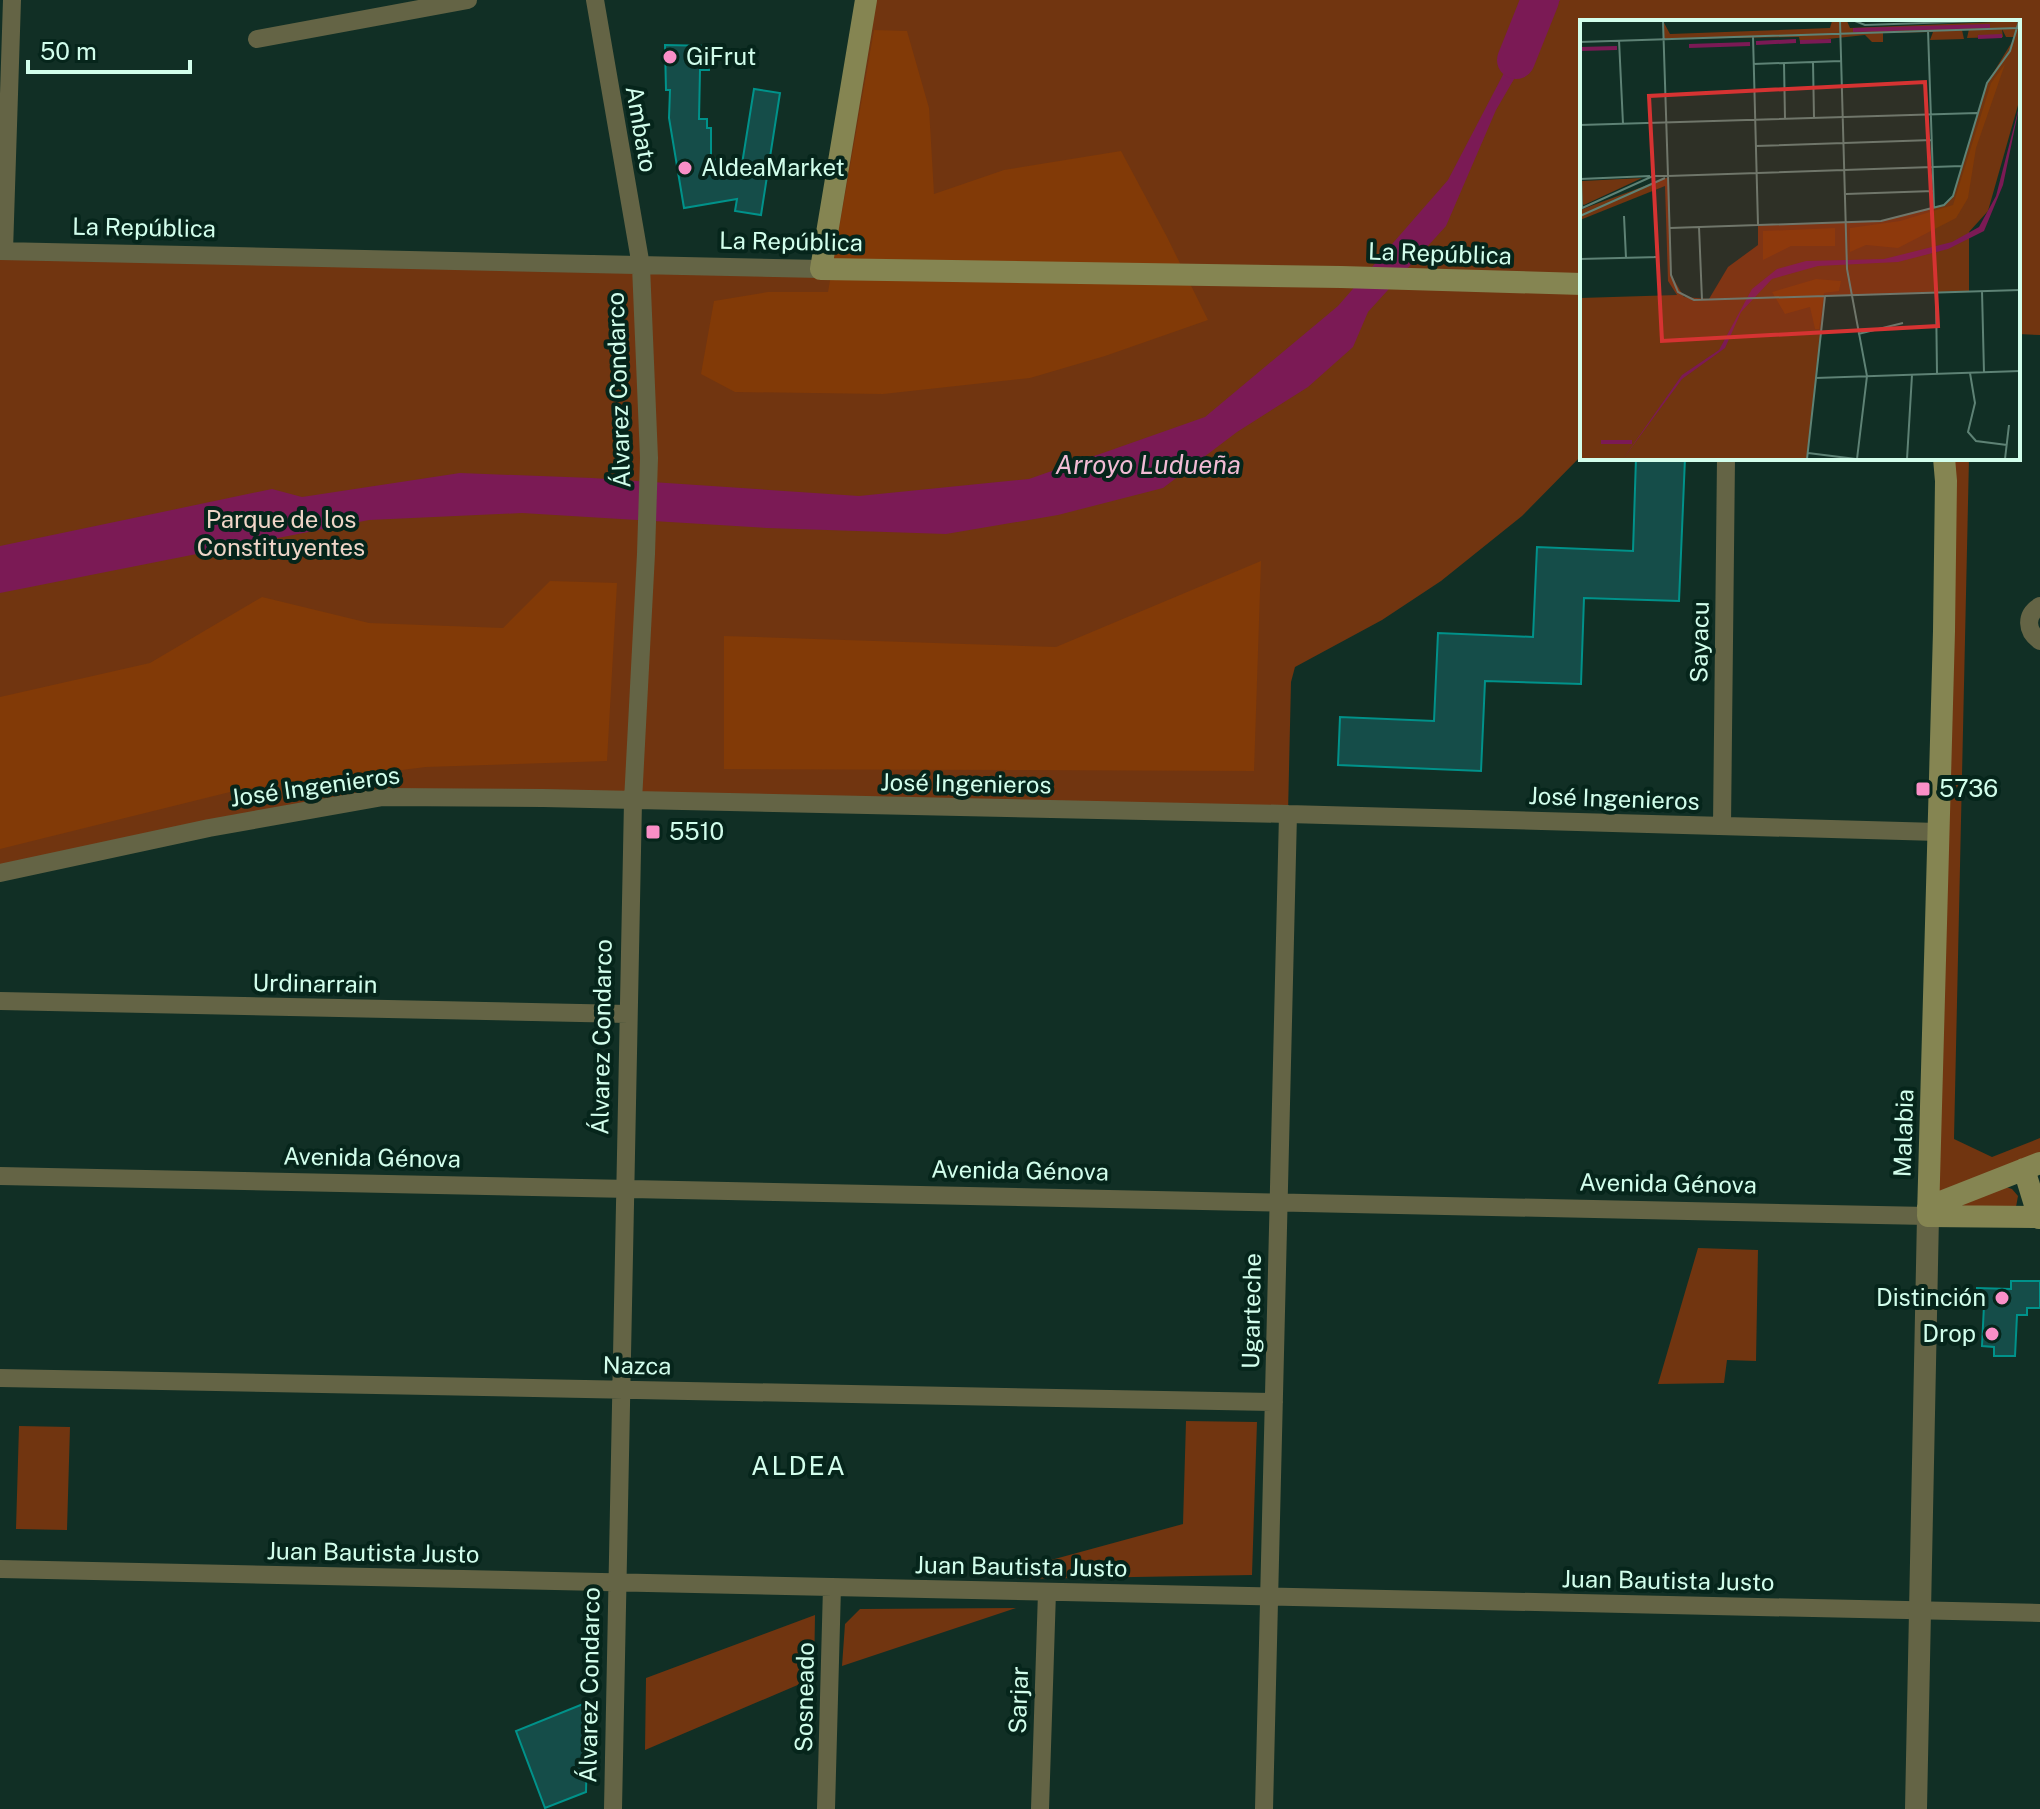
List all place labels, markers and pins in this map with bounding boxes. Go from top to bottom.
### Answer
place label: GiFrut [686,42,756,70]
marker: GiFrut [661,48,679,66]
place label: AldeaMarket [701,153,845,181]
marker: AldeaMarket [676,159,694,177]
place label: 5736 [1939,774,1998,802]
marker: 5736 [1914,780,1932,798]
place label: 5510 [669,817,724,845]
marker: 5510 [644,823,662,841]
place label: Distinción [1876,1283,1986,1311]
marker: Distinción [1993,1289,2011,1307]
place label: Drop [1922,1319,1976,1347]
marker: Drop [1983,1325,2001,1343]

